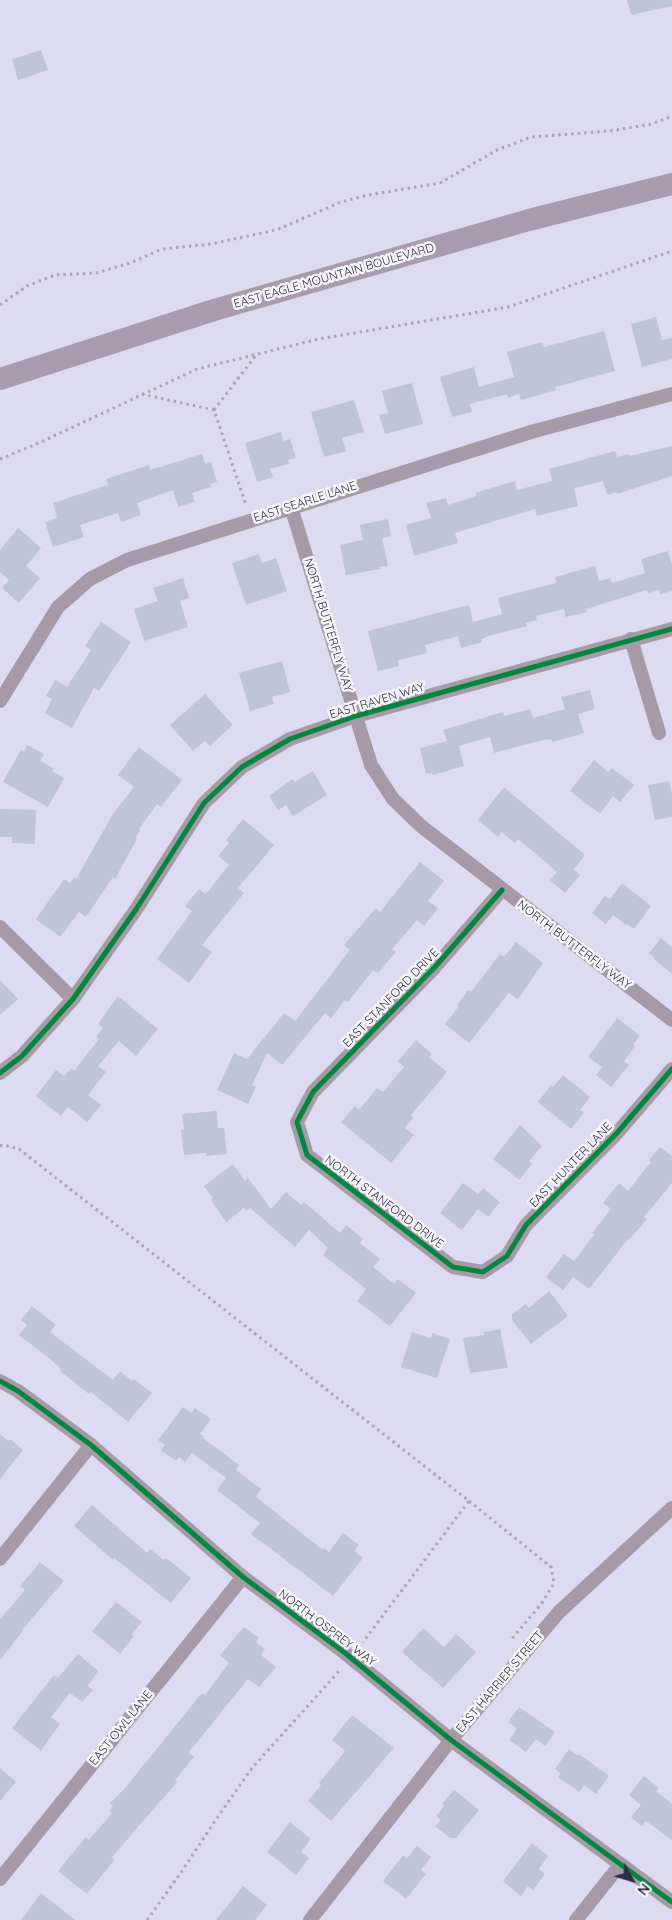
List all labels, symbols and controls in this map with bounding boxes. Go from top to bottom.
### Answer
street label: EAST EAGLE MOUNTAIN BOULEVARD [232,240,436,312]
street label: EAST SEARLE LANE [252,479,358,525]
street label: NORTH BUTTERFLY WAY [301,557,355,693]
street label: EAST RAVEN WAY [328,680,426,722]
street label: NORTH BUTTERFLY WAY [514,897,634,993]
street label: EAST STANFORD DRIVE [340,946,442,1050]
street label: EAST HUNTER LANE [527,1119,615,1211]
street label: NORTH STANFORD DRIVE [322,1153,446,1251]
street label: NORTH OSPREY WAY [275,1587,379,1669]
street label: EAST HARRIER STREET [453,1628,547,1736]
street label: EAST OWL LANE [86,1688,156,1768]
north arrow [607,1855,657,1905]
text: N [633,1880,654,1899]

